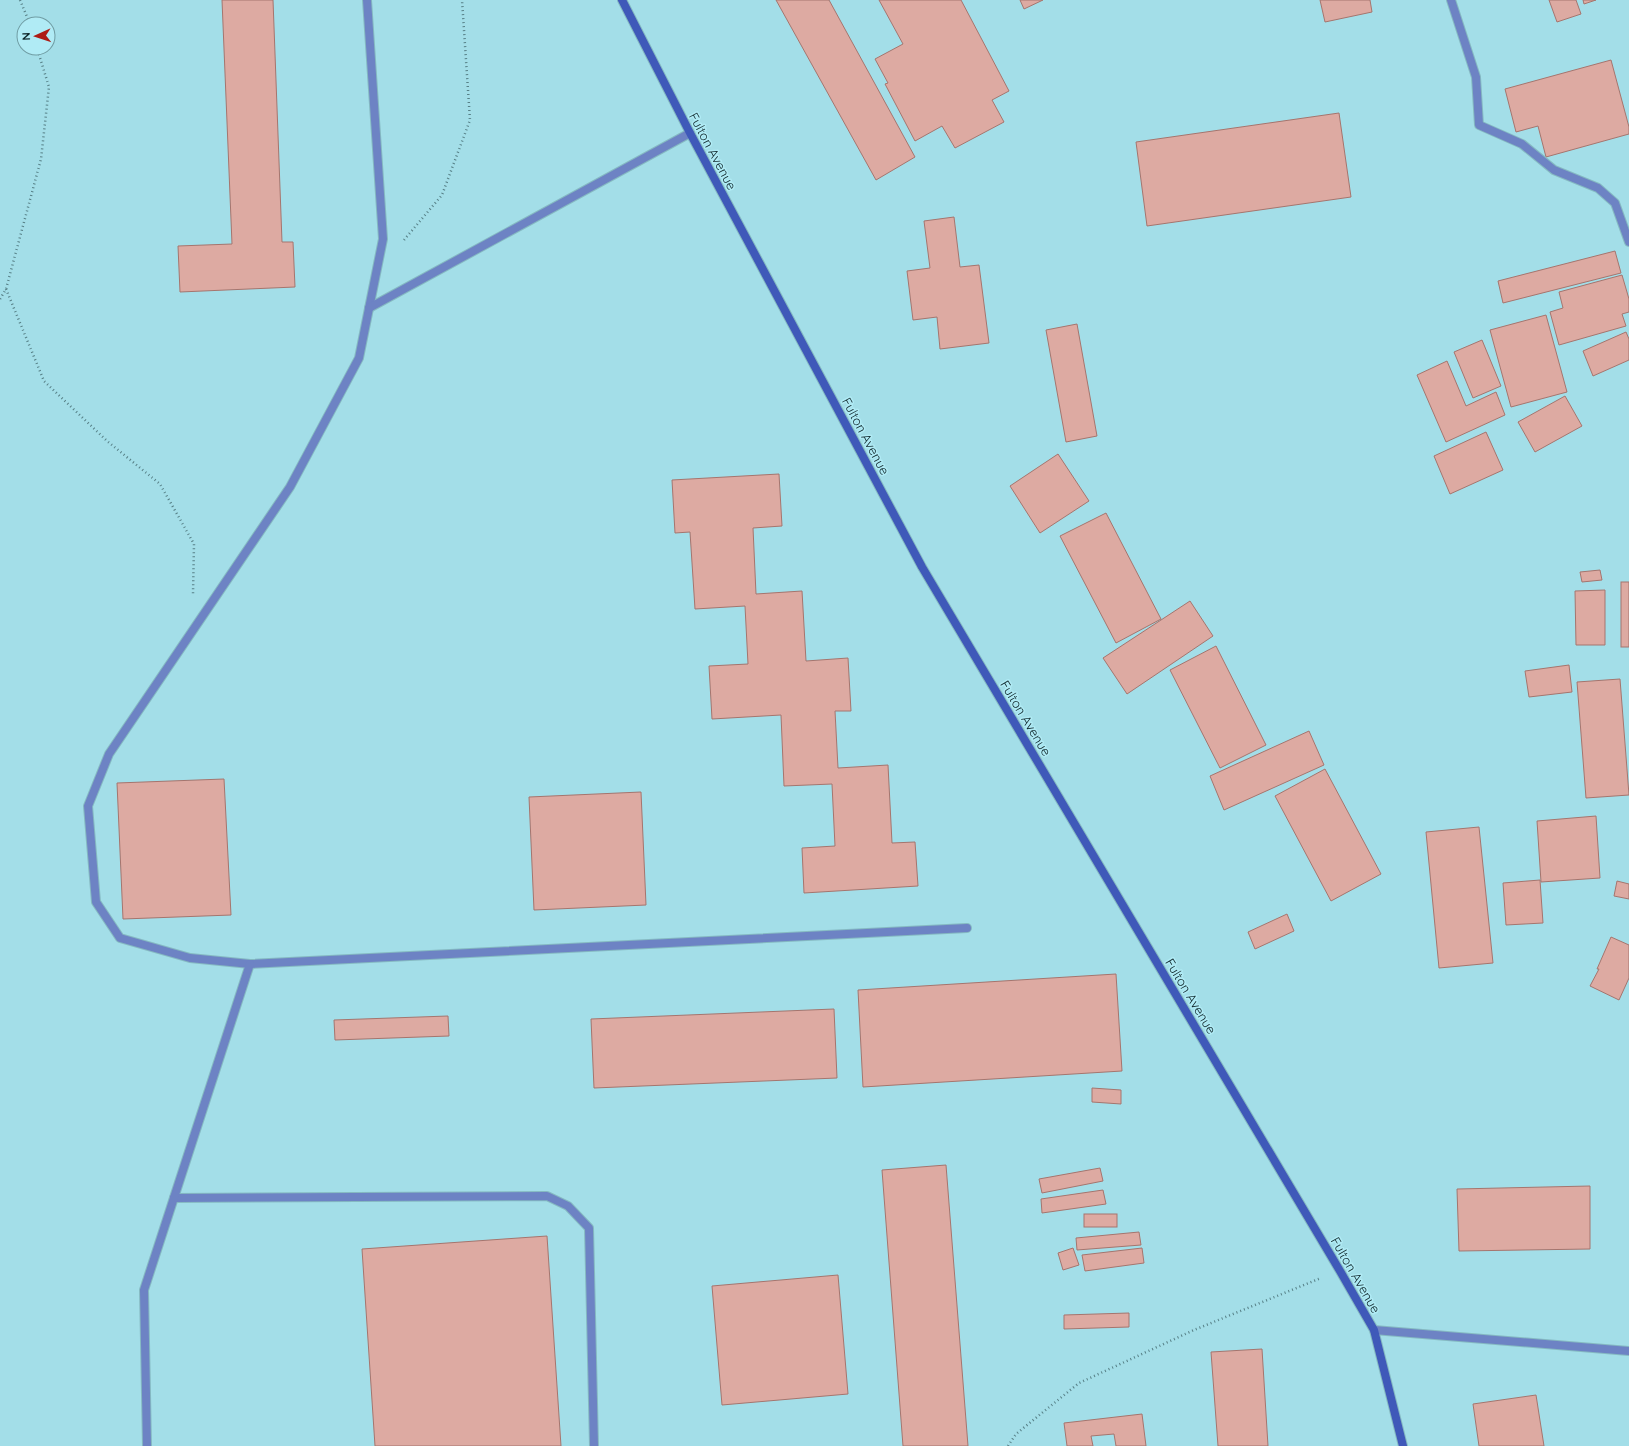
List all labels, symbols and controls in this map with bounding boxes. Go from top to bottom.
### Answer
north arrow [16,16,56,56]
text: N [19,32,33,41]
street label: Fulton Avenue [686,110,740,192]
street label: Fulton Avenue [839,395,893,477]
street label: Fulton Avenue [997,677,1055,759]
street label: Fulton Avenue [1162,955,1220,1037]
street label: Fulton Avenue [1328,1234,1384,1316]

